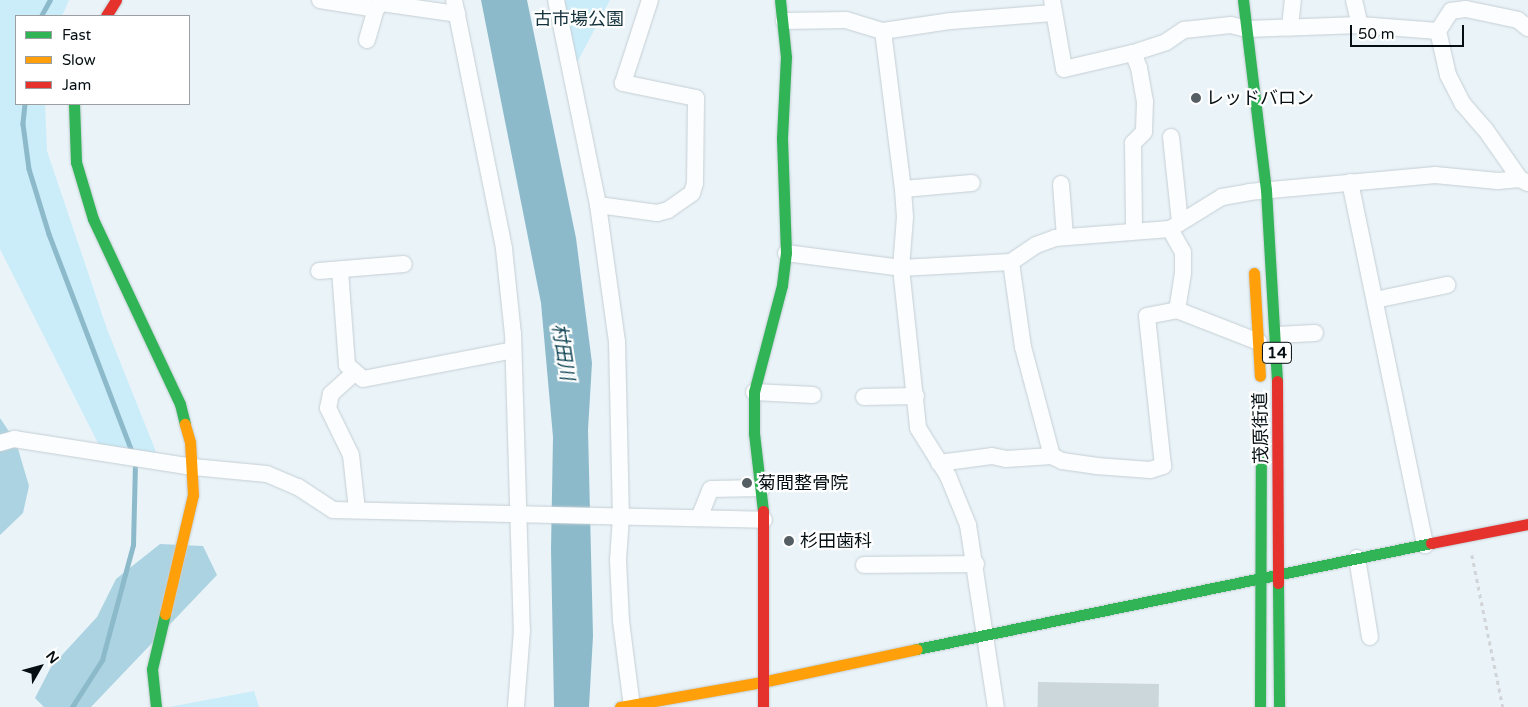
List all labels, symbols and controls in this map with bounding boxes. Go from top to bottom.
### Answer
park label: 古市場公園 [534,8,624,30]
legend [15,15,190,105]
scale bar [1353,15,1467,47]
text: 50 m [1358,25,1395,43]
text: Fast [62,26,91,44]
text: Slow [62,51,96,69]
text: Jam [62,76,91,94]
place label: レッドバロン [1206,87,1314,109]
marker: レッドバロン [1190,92,1202,104]
water label: 村田川 [546,322,578,382]
road number: 14 [1261,339,1293,366]
street label: 茂原街道 [1250,392,1272,464]
place label: 菊間整骨院 [758,472,848,494]
marker: 菊間整骨院 [740,476,754,490]
place label: 杉田歯科 [800,530,872,552]
marker: 杉田歯科 [782,534,796,548]
north arrow [15,642,65,692]
text: N [42,648,62,667]

